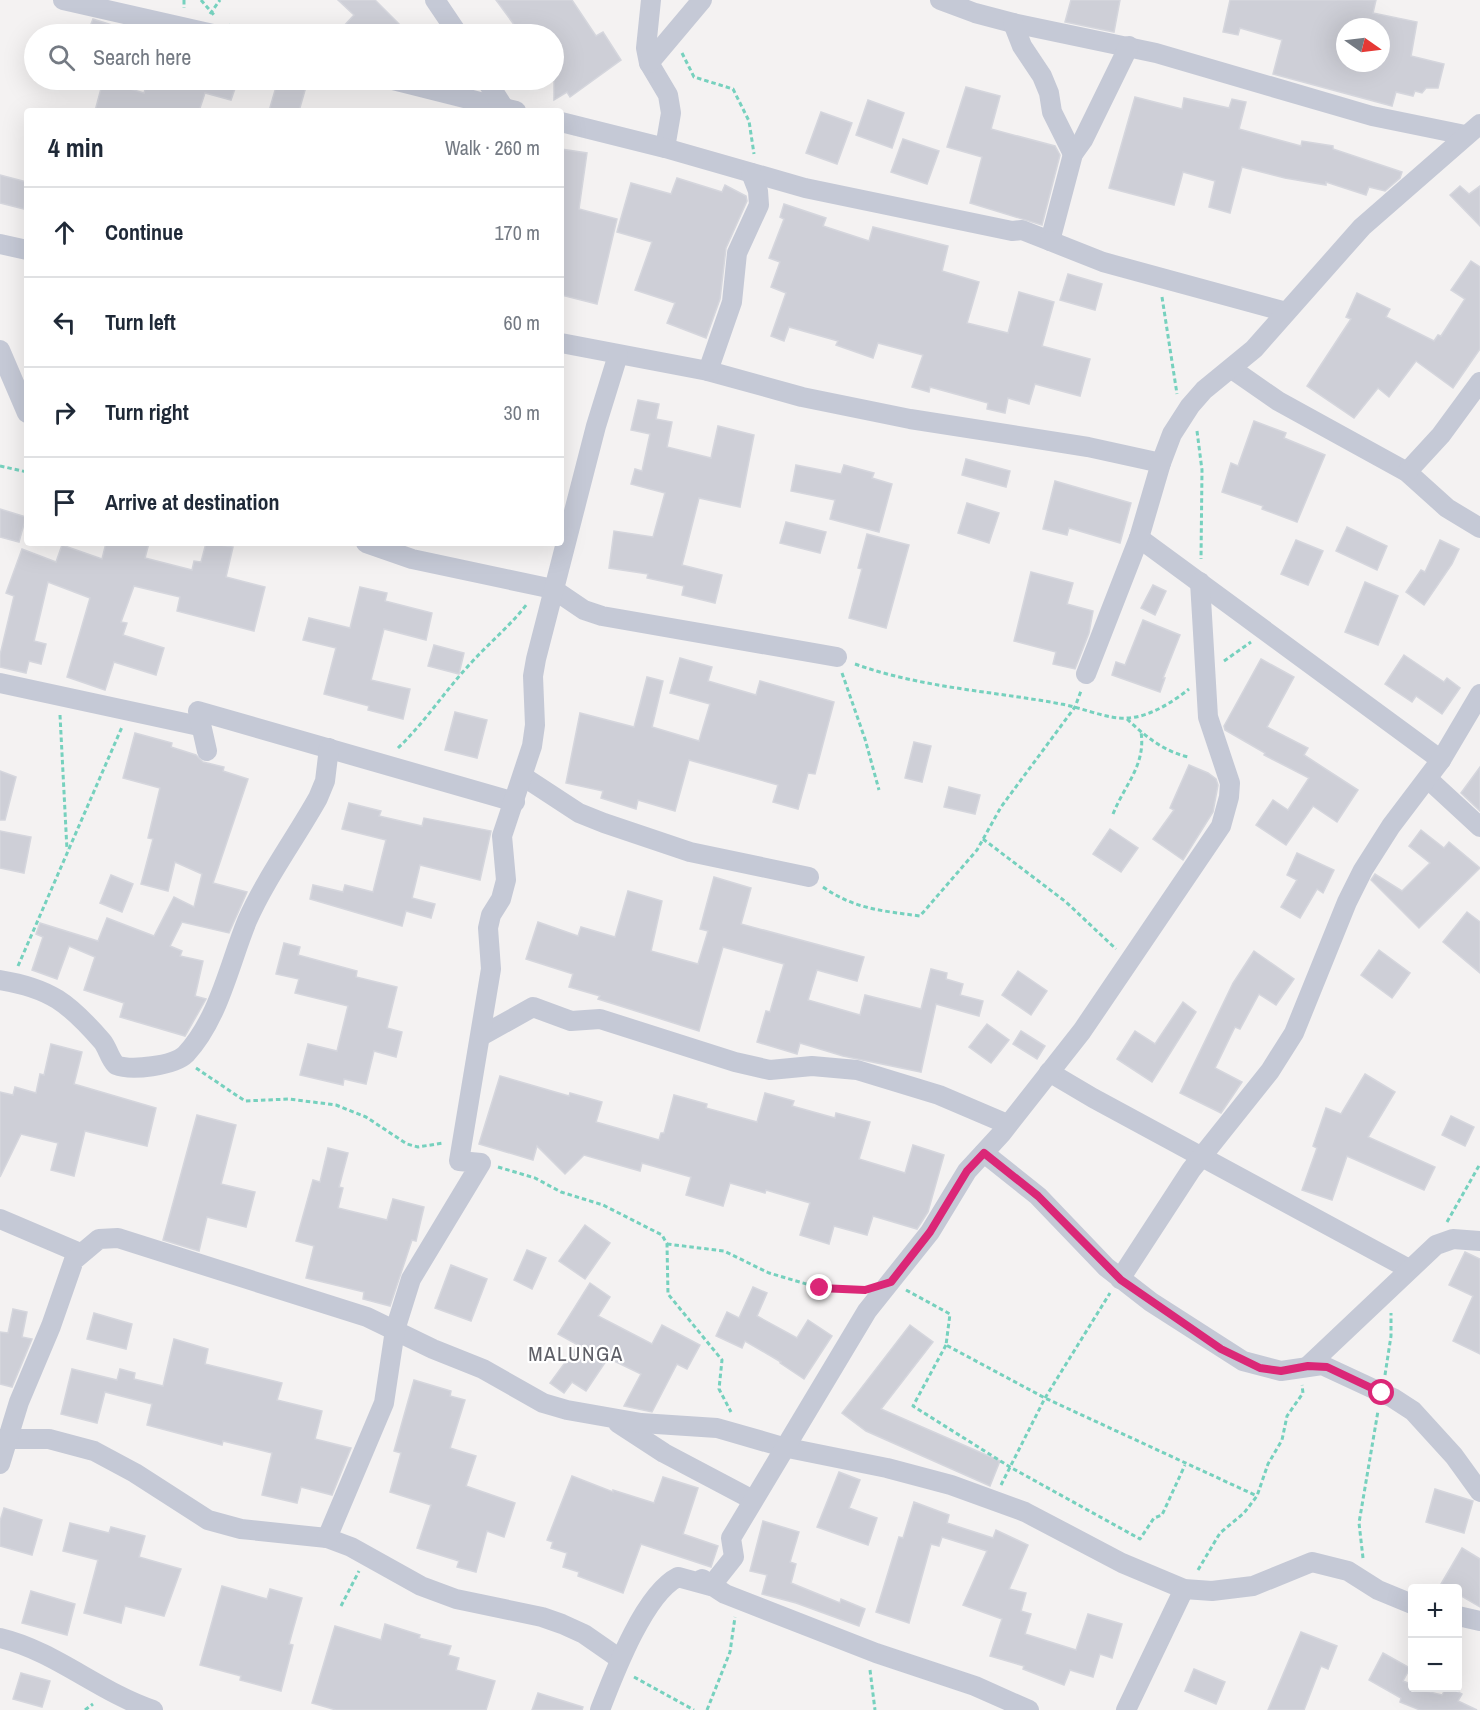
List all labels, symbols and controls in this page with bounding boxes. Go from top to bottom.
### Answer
north arrow [1336,18,1390,72]
search box [24,24,564,90]
icon: search [45,41,78,74]
text: Search here [93,42,191,72]
text: 4 min [48,130,104,165]
text: Walk · 260 m [445,134,540,161]
icon: ahead [48,216,81,249]
text: Continue [105,217,183,247]
text: 170 m [494,219,540,246]
icon: left [48,306,81,339]
text: Turn left [105,307,176,337]
text: 60 m [504,309,540,336]
icon: right [48,396,81,429]
text: Turn right [105,397,189,427]
text: 30 m [504,399,540,426]
icon: arrive [48,486,81,519]
text: Arrive at destination [105,487,279,517]
route end [806,1274,832,1300]
district label: MALUNGA [528,1339,624,1368]
route start [1368,1379,1394,1405]
map controls [1408,1584,1462,1692]
button: + [1408,1584,1462,1638]
button: − [1408,1638,1462,1692]

